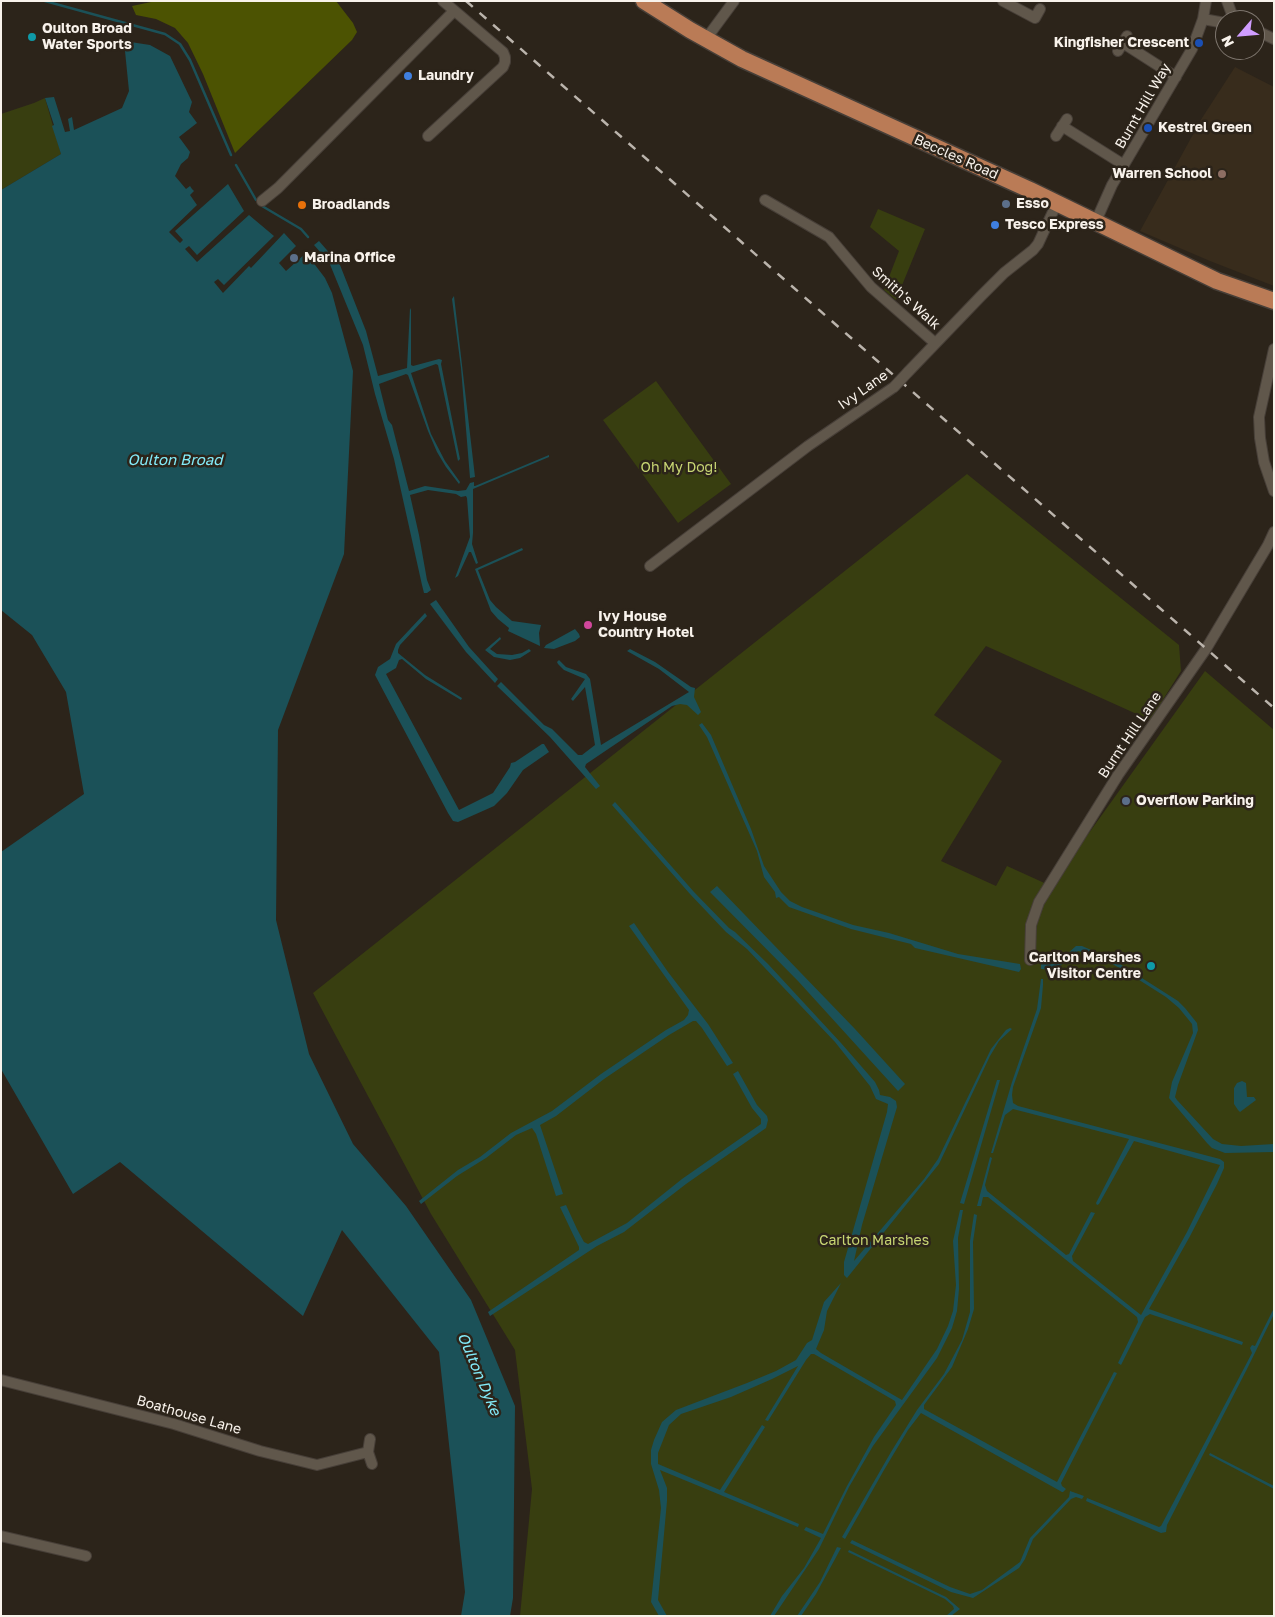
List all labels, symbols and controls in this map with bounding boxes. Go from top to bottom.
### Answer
north arrow [1215,10,1265,60]
place label: Oulton Broad Water Sports [42,21,132,54]
marker: Oulton Broad Water Sports [26,31,38,43]
text: N [1217,33,1237,50]
place label: Kingfisher Crescent [1054,35,1189,51]
marker: Kingfisher Crescent [1193,37,1205,49]
street label: Burnt Hill Way [1112,60,1174,152]
place label: Laundry [418,68,474,84]
marker: Laundry [402,70,414,82]
place label: Kestrel Green [1158,120,1252,136]
marker: Kestrel Green [1142,122,1154,134]
street label: Beccles Road [911,131,1001,183]
place label: Warren School [1112,166,1212,182]
marker: Warren School [1216,168,1228,180]
place label: Esso [1016,196,1049,212]
place label: Broadlands [312,197,390,213]
marker: Esso [1000,198,1012,210]
marker: Broadlands [296,199,308,211]
place label: Tesco Express [1005,217,1104,233]
marker: Tesco Express [989,219,1001,231]
place label: Marina Office [304,250,395,266]
marker: Marina Office [288,252,300,264]
street label: Smith's Walk [868,263,944,333]
street label: Ivy Lane [835,367,891,413]
water label: Oulton Broad [127,451,223,469]
park label: Oh My Dog! [641,460,717,476]
place label: Ivy House Country Hotel [598,609,694,642]
marker: Ivy House Country Hotel [582,619,594,631]
street label: Burnt Hill Lane [1095,689,1165,781]
place label: Overflow Parking [1136,793,1254,809]
marker: Overflow Parking [1120,795,1132,807]
place label: Carlton Marshes Visitor Centre [1029,950,1141,982]
marker: Carlton Marshes Visitor Centre [1145,960,1157,972]
park label: Carlton Marshes [819,1233,929,1249]
water label: Oulton Dyke [453,1330,505,1418]
street label: Boathouse Lane [135,1392,243,1438]

